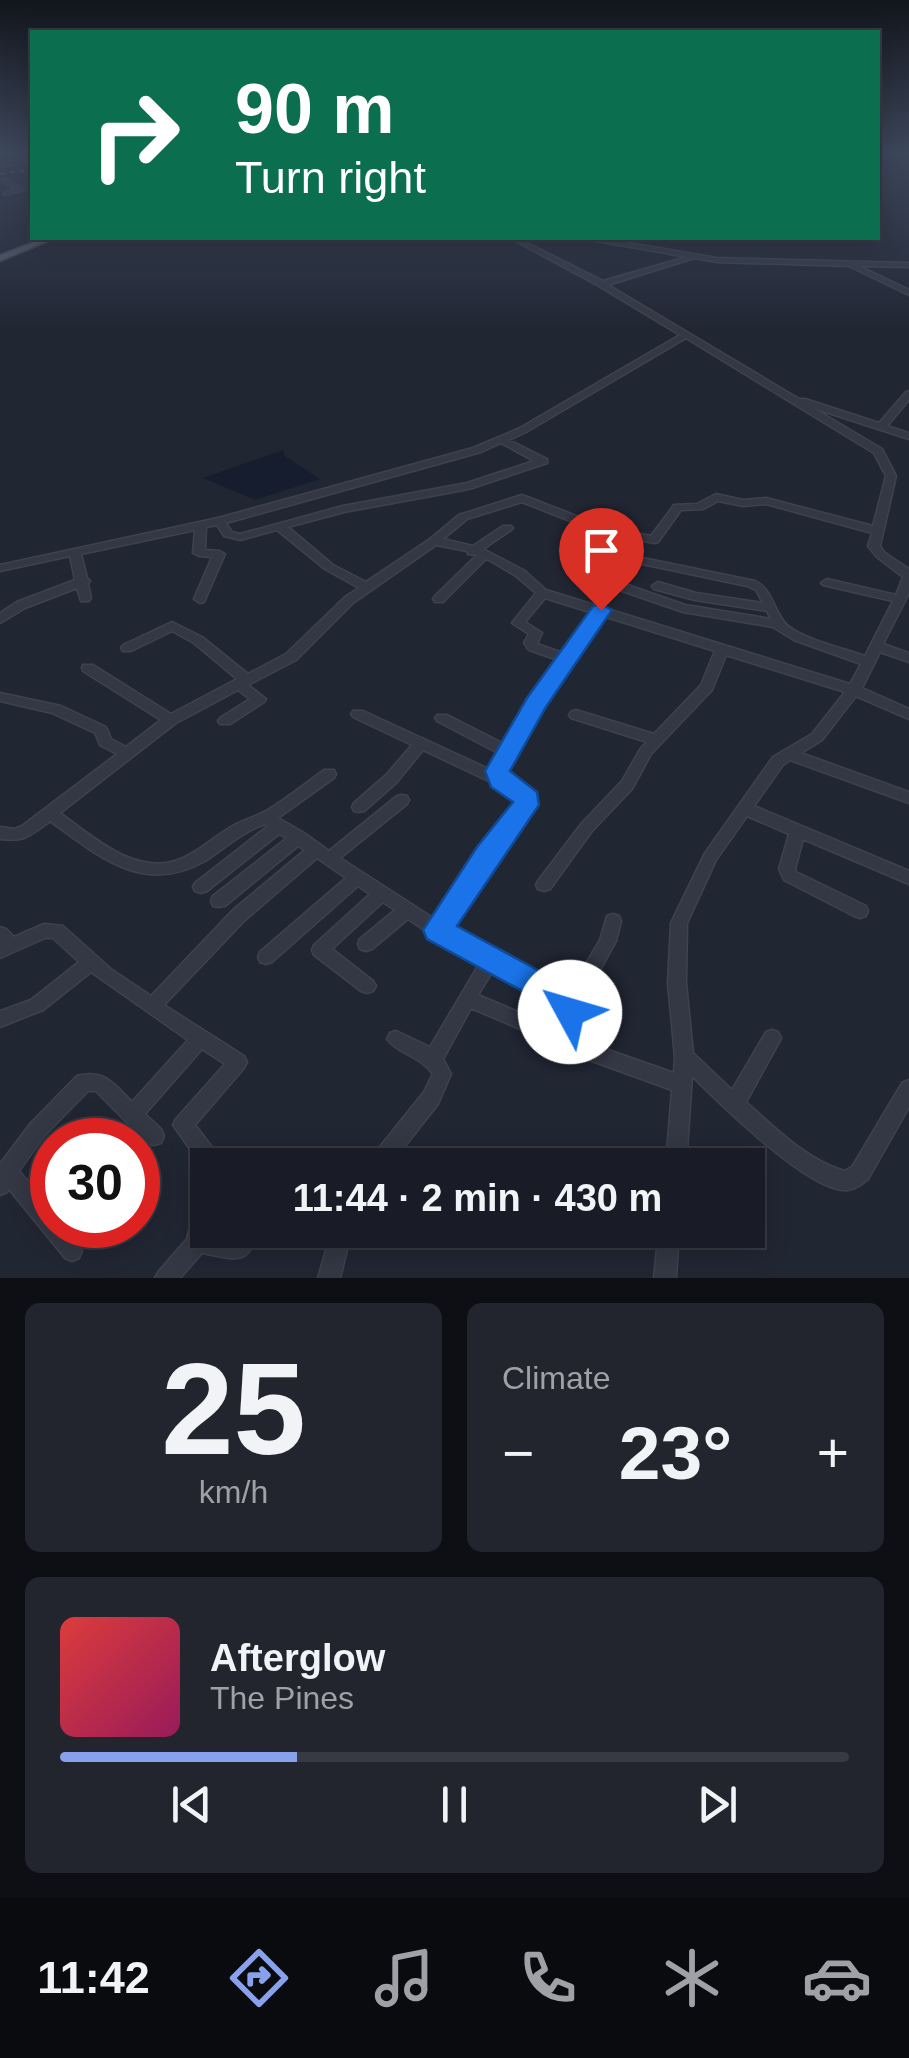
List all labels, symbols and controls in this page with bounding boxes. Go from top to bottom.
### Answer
icon: right [70,70,200,200]
text: 90 m [235,70,395,148]
text: Turn right [235,152,426,203]
pin [559,508,644,611]
icon: arrive [574,523,629,578]
position arrow [518,960,622,1064]
speed limit sign: 30 [30,1118,160,1248]
text: 11:44 · 2 min · 430 m [293,1177,662,1219]
text: 25 [161,1336,306,1482]
text: Climate [502,1360,610,1396]
text: 23° [619,1411,732,1495]
text: − [502,1422,534,1484]
text: + [817,1422,849,1484]
text: km/h [199,1474,268,1510]
text: Afterglow [210,1637,385,1679]
text: The Pines [210,1680,354,1716]
icon: previous [164,1777,219,1832]
icon: pause [427,1777,482,1832]
icon: next [690,1777,745,1832]
icon: directions [224,1943,294,2013]
icon: music [369,1943,439,2013]
icon: phone [513,1943,583,2013]
icon: climate [657,1943,727,2013]
icon: car [802,1943,872,2013]
text: 11:42 [37,1952,150,2003]

